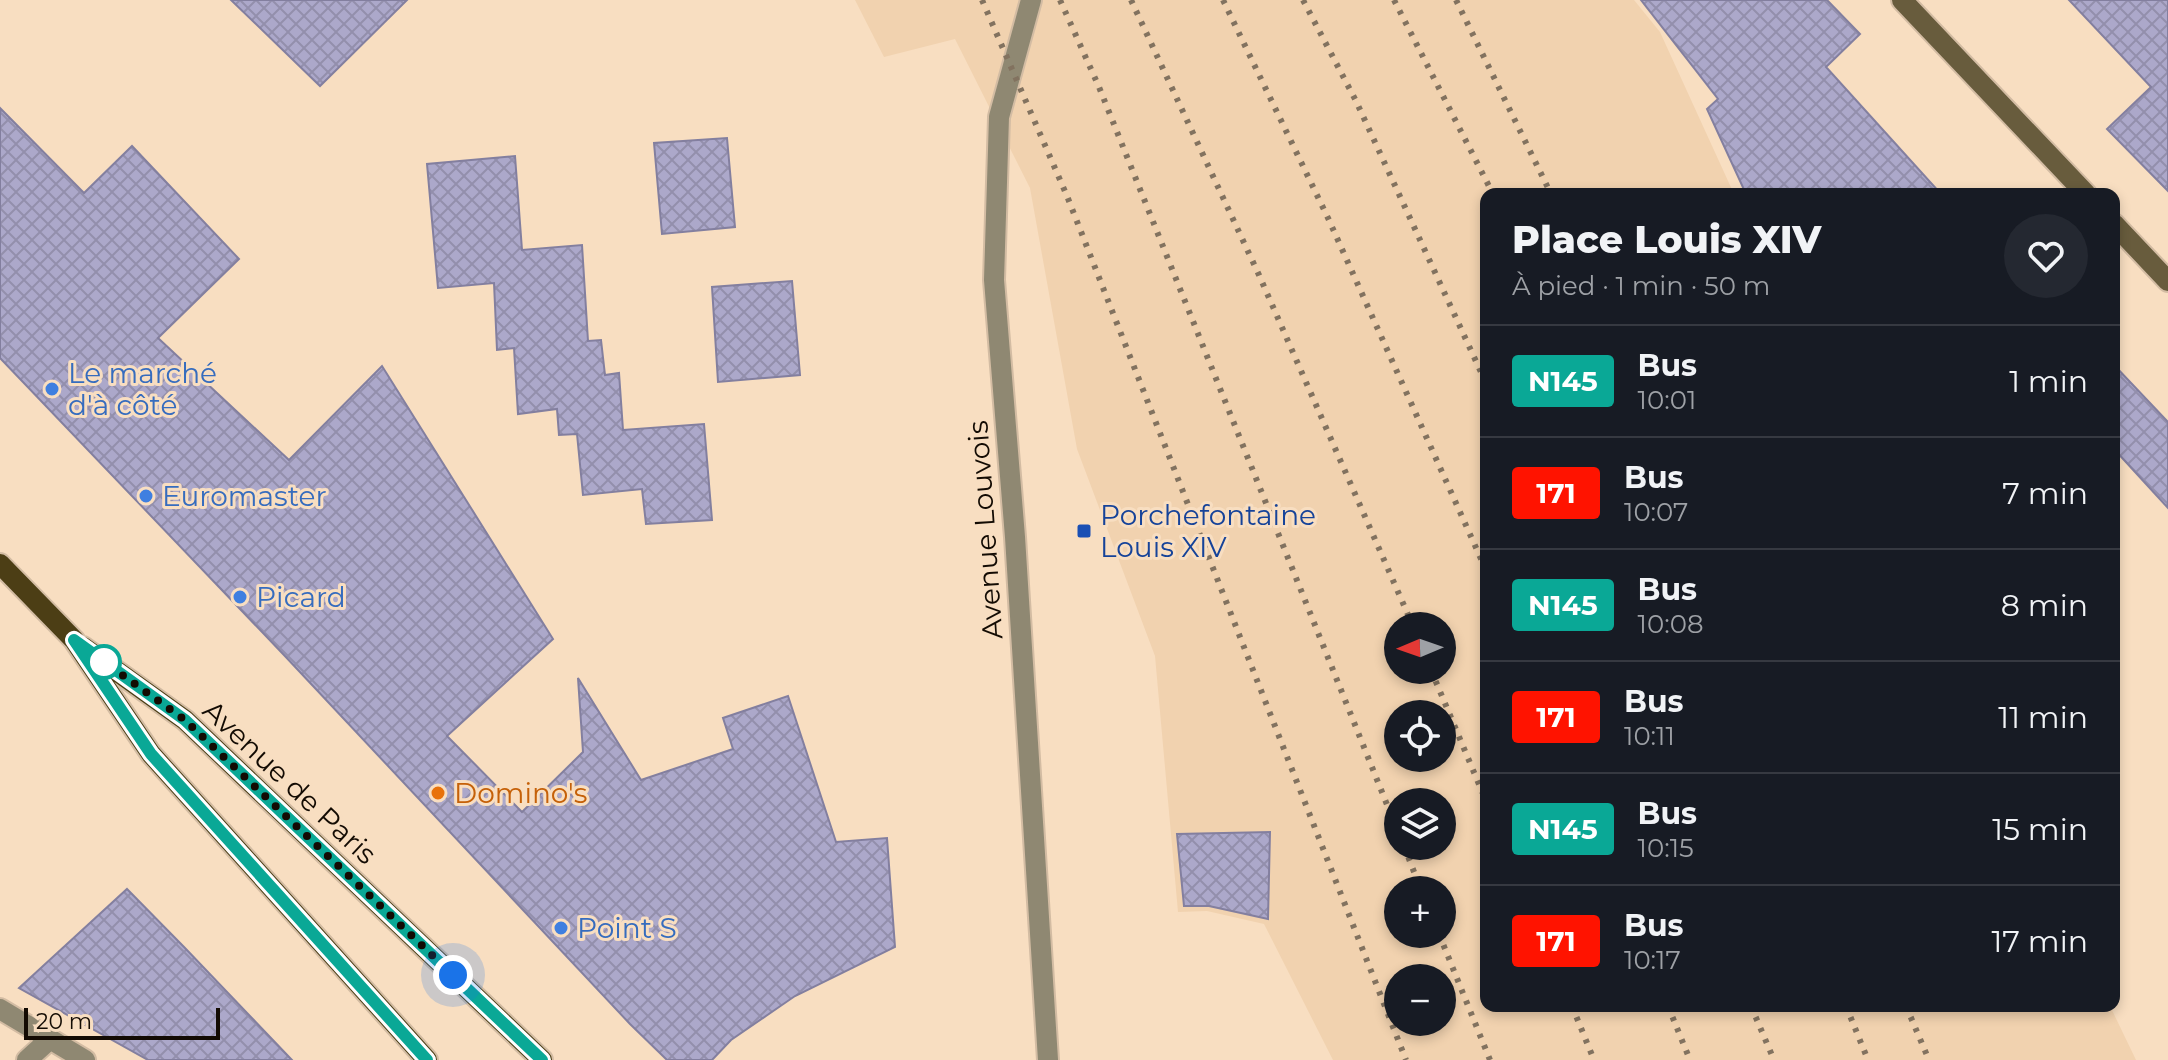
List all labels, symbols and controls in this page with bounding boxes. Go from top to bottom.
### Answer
button: heart [2004,214,2088,298]
text: Place Louis XIV [1512,216,1821,263]
text: À pied · 1 min · 50 m [1512,270,1770,302]
text: Bus [1638,347,1697,384]
place label: Le marché d'à côté [68,356,217,422]
text: 1 min [2009,363,2088,400]
text: N145 [1528,364,1598,398]
marker: Le marché d'à côté [43,380,61,398]
text: 10:01 [1638,384,1696,416]
street label: Avenue Louvois [960,419,1010,641]
text: Bus [1624,459,1684,496]
text: 7 min [2002,475,2088,512]
text: 171 [1536,476,1576,510]
place label: Euromaster [162,479,327,513]
marker: Euromaster [137,487,155,505]
text: 10:07 [1624,496,1688,528]
place label: Porchefontaine Louis XIV [1100,498,1316,564]
marker: Porchefontaine Louis XIV [1075,522,1093,540]
text: Bus [1638,571,1697,608]
place label: Picard [256,580,346,614]
text: 8 min [2001,587,2088,624]
marker: Picard [231,588,249,606]
text: N145 [1528,588,1598,622]
text: 10:08 [1638,608,1703,640]
north arrow [1384,612,1456,684]
map controls [1384,612,1456,1036]
unlabelled marker [87,645,121,679]
text: Bus [1624,683,1684,720]
street label: Avenue de Paris [196,693,384,871]
text: 11 min [1998,699,2088,736]
button: locate [1384,700,1456,772]
text: 171 [1536,700,1576,734]
text: 10:11 [1624,720,1675,752]
place label: Domino's [454,776,587,810]
marker: Domino's [429,784,447,802]
button: layers [1384,788,1456,860]
text: Bus [1638,795,1697,832]
text: 15 min [1992,811,2088,848]
text: N145 [1528,812,1598,846]
text: 10:15 [1638,832,1694,864]
button: + [1384,876,1456,948]
text: Bus [1624,907,1684,944]
place label: Point S [577,911,677,945]
marker: Point S [552,919,570,937]
text: 17 min [1991,923,2088,960]
text: 171 [1536,924,1576,958]
text: 10:17 [1624,944,1681,976]
your location [433,955,473,995]
button: − [1384,964,1456,1036]
scale bar [24,1004,220,1040]
text: 20 m [36,1008,92,1035]

